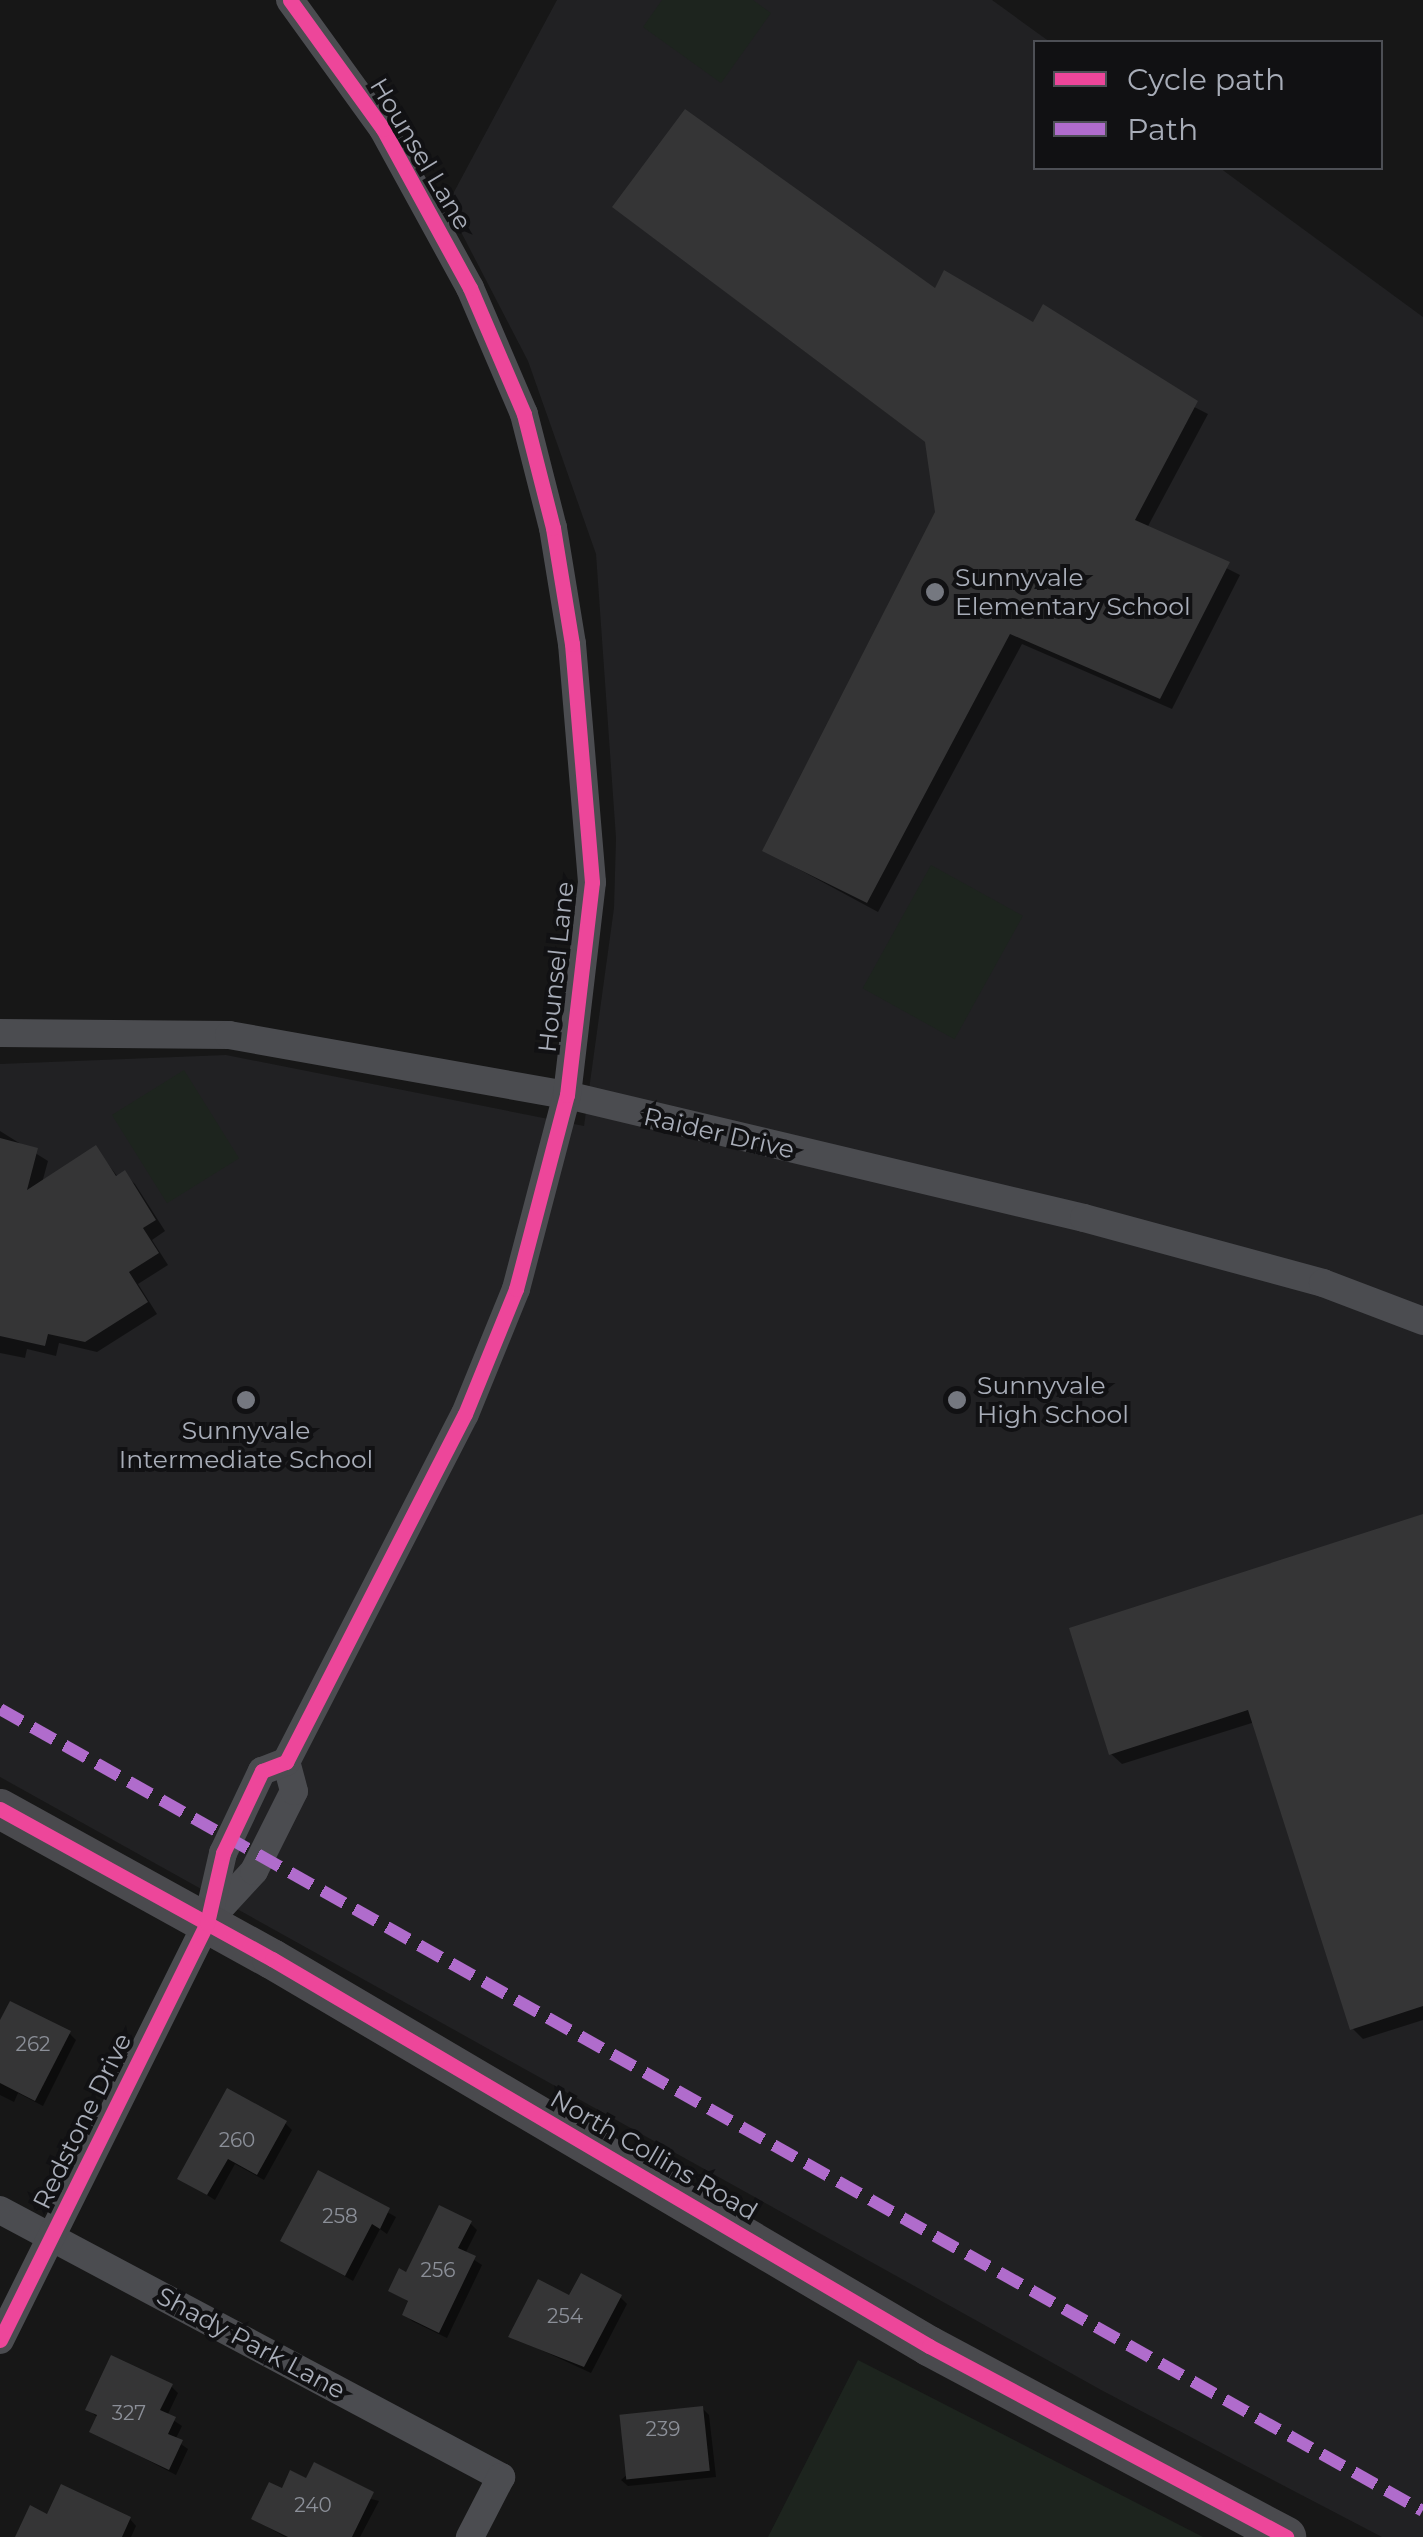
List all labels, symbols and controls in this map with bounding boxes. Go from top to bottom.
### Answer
legend [1033,40,1383,170]
text: Cycle path [1127,61,1285,98]
street label: Hounsel Lane [364,73,478,235]
text: Path [1127,111,1198,148]
place label: Sunnyvale Elementary School [955,563,1191,622]
marker: Sunnyvale Elementary School [924,581,946,603]
street label: Hounsel Lane [532,880,580,1054]
street label: Raider Drive [641,1101,797,1165]
place label: Sunnyvale High School [977,1371,1129,1430]
marker: Sunnyvale Intermediate School [235,1389,257,1411]
marker: Sunnyvale High School [946,1389,968,1411]
place label: Sunnyvale Intermediate School [119,1416,373,1475]
street label: Redstone Drive [26,2028,138,2214]
house number: 262 [16,2032,50,2056]
street label: North Collins Road [545,2084,763,2226]
house number: 260 [219,2128,255,2152]
house number: 258 [322,2204,358,2228]
house number: 256 [421,2258,455,2282]
street label: Shady Park Lane [152,2281,350,2405]
house number: 254 [547,2304,583,2328]
house number: 327 [112,2401,146,2425]
house number: 239 [646,2417,680,2441]
house number: 240 [294,2493,332,2517]

